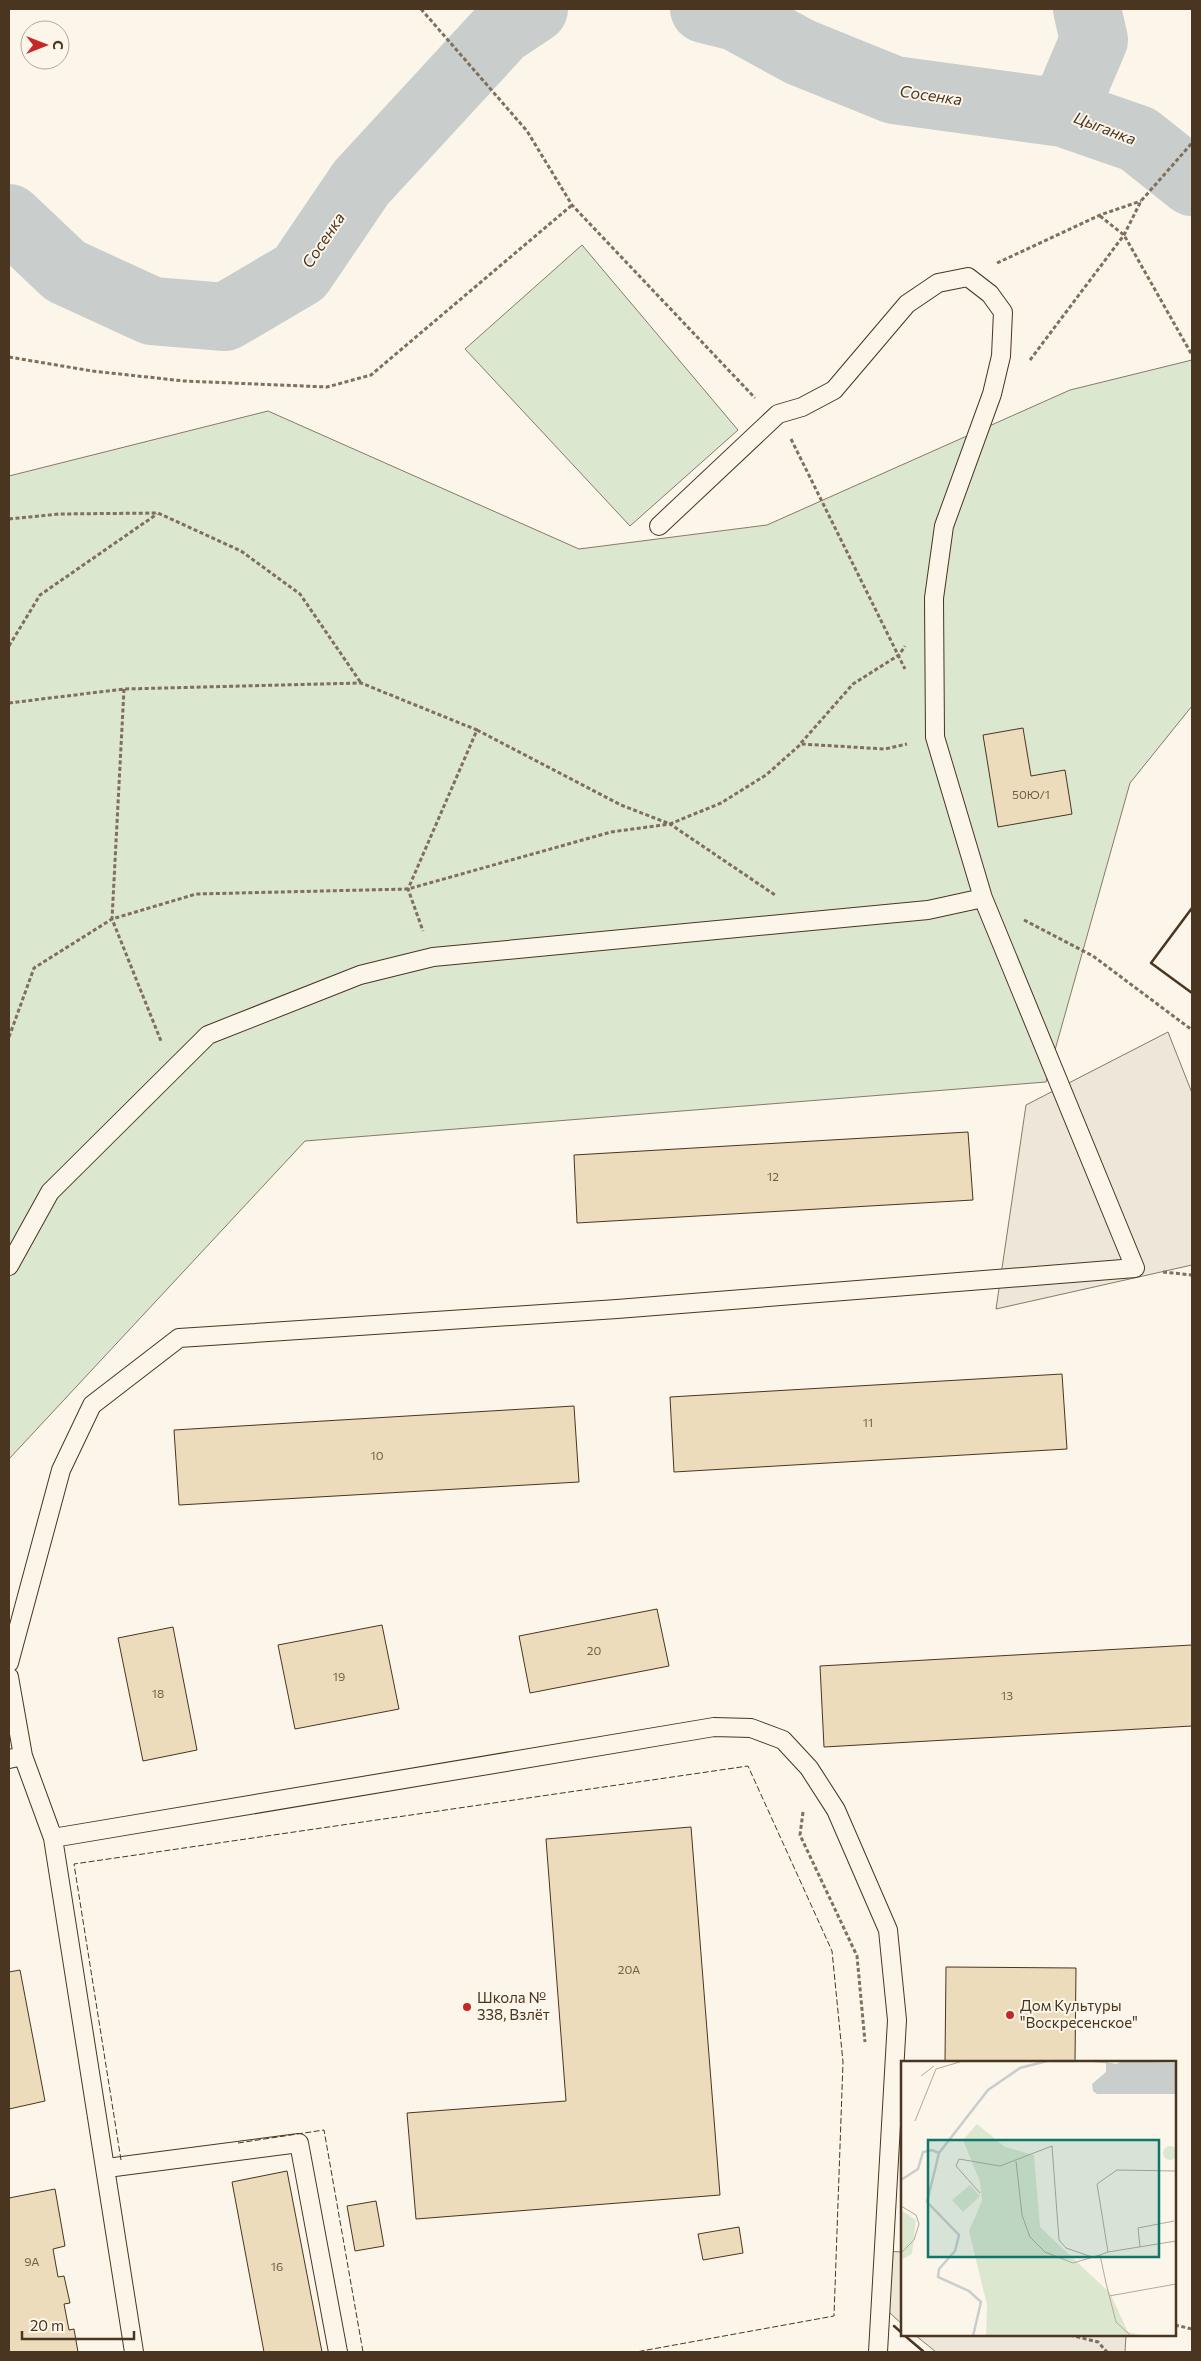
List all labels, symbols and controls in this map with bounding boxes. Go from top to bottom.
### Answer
north arrow [20,20,70,70]
text: С [50,40,67,50]
water label: Сосенка [899,81,963,108]
water label: Цыганка [1071,107,1139,148]
water label: Сосенка [297,208,348,271]
house number: 50Ю/1 [1012,787,1050,801]
house number: 12 [767,1169,779,1183]
house number: 11 [863,1415,873,1429]
house number: 10 [371,1448,384,1462]
house number: 20 [587,1643,601,1657]
house number: 19 [333,1669,345,1683]
house number: 18 [152,1686,164,1700]
house number: 13 [1001,1688,1013,1702]
house number: 20А [618,1962,640,1976]
place label: Школа № 338, Взлёт [477,1988,550,2023]
place label: Дом Культуры "Воскресенское" [1020,1996,1138,2031]
marker: Школа № 338, Взлёт [461,2001,473,2013]
marker: Дом Культуры "Воскресенское" [1004,2009,1016,2021]
inset map [901,2061,1176,2336]
house number: 9А [24,2254,40,2268]
house number: 16 [271,2259,283,2273]
scale bar [22,2308,135,2340]
text: 20 m [30,2316,64,2334]

